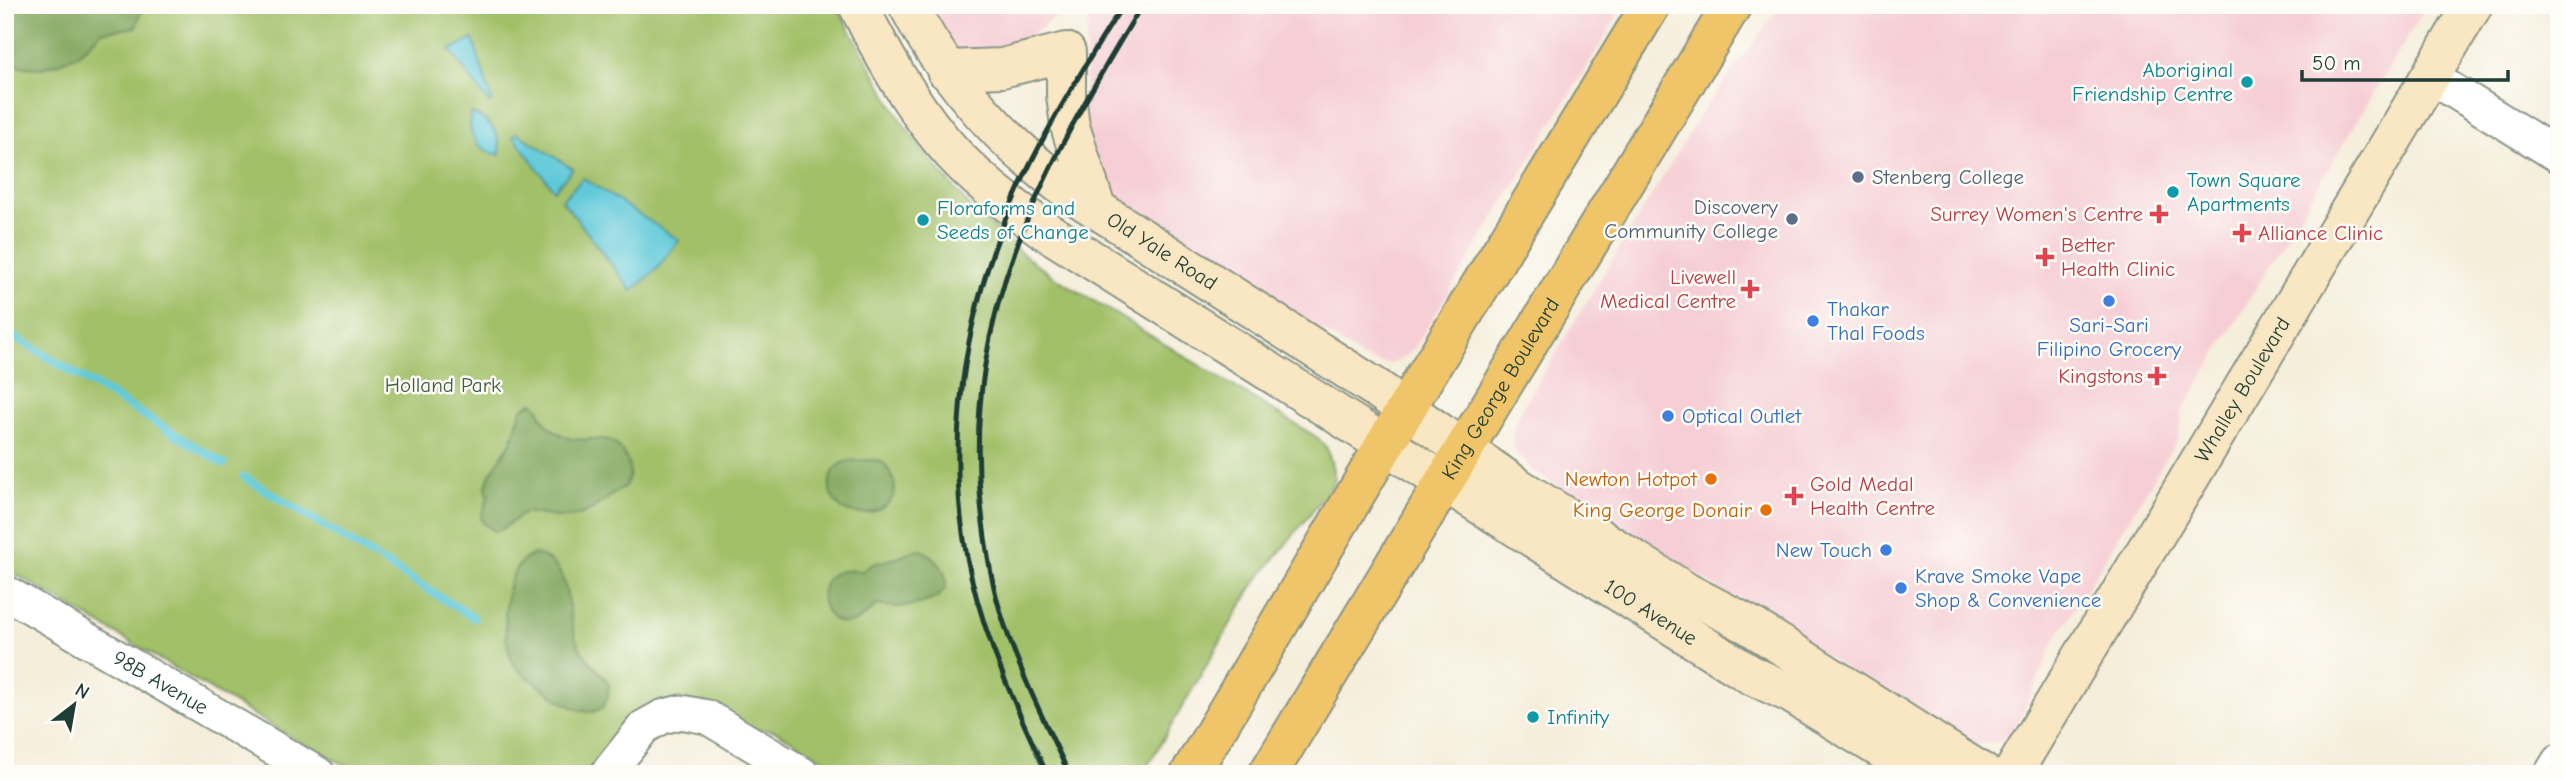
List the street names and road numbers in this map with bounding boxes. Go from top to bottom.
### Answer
street label: Old Yale Road [1103,207,1222,295]
street label: King George Boulevard [1437,294,1564,484]
street label: Whalley Boulevard [2190,313,2295,466]
street label: 100 Avenue [1600,574,1702,650]
street label: 98B Avenue [109,645,212,719]

